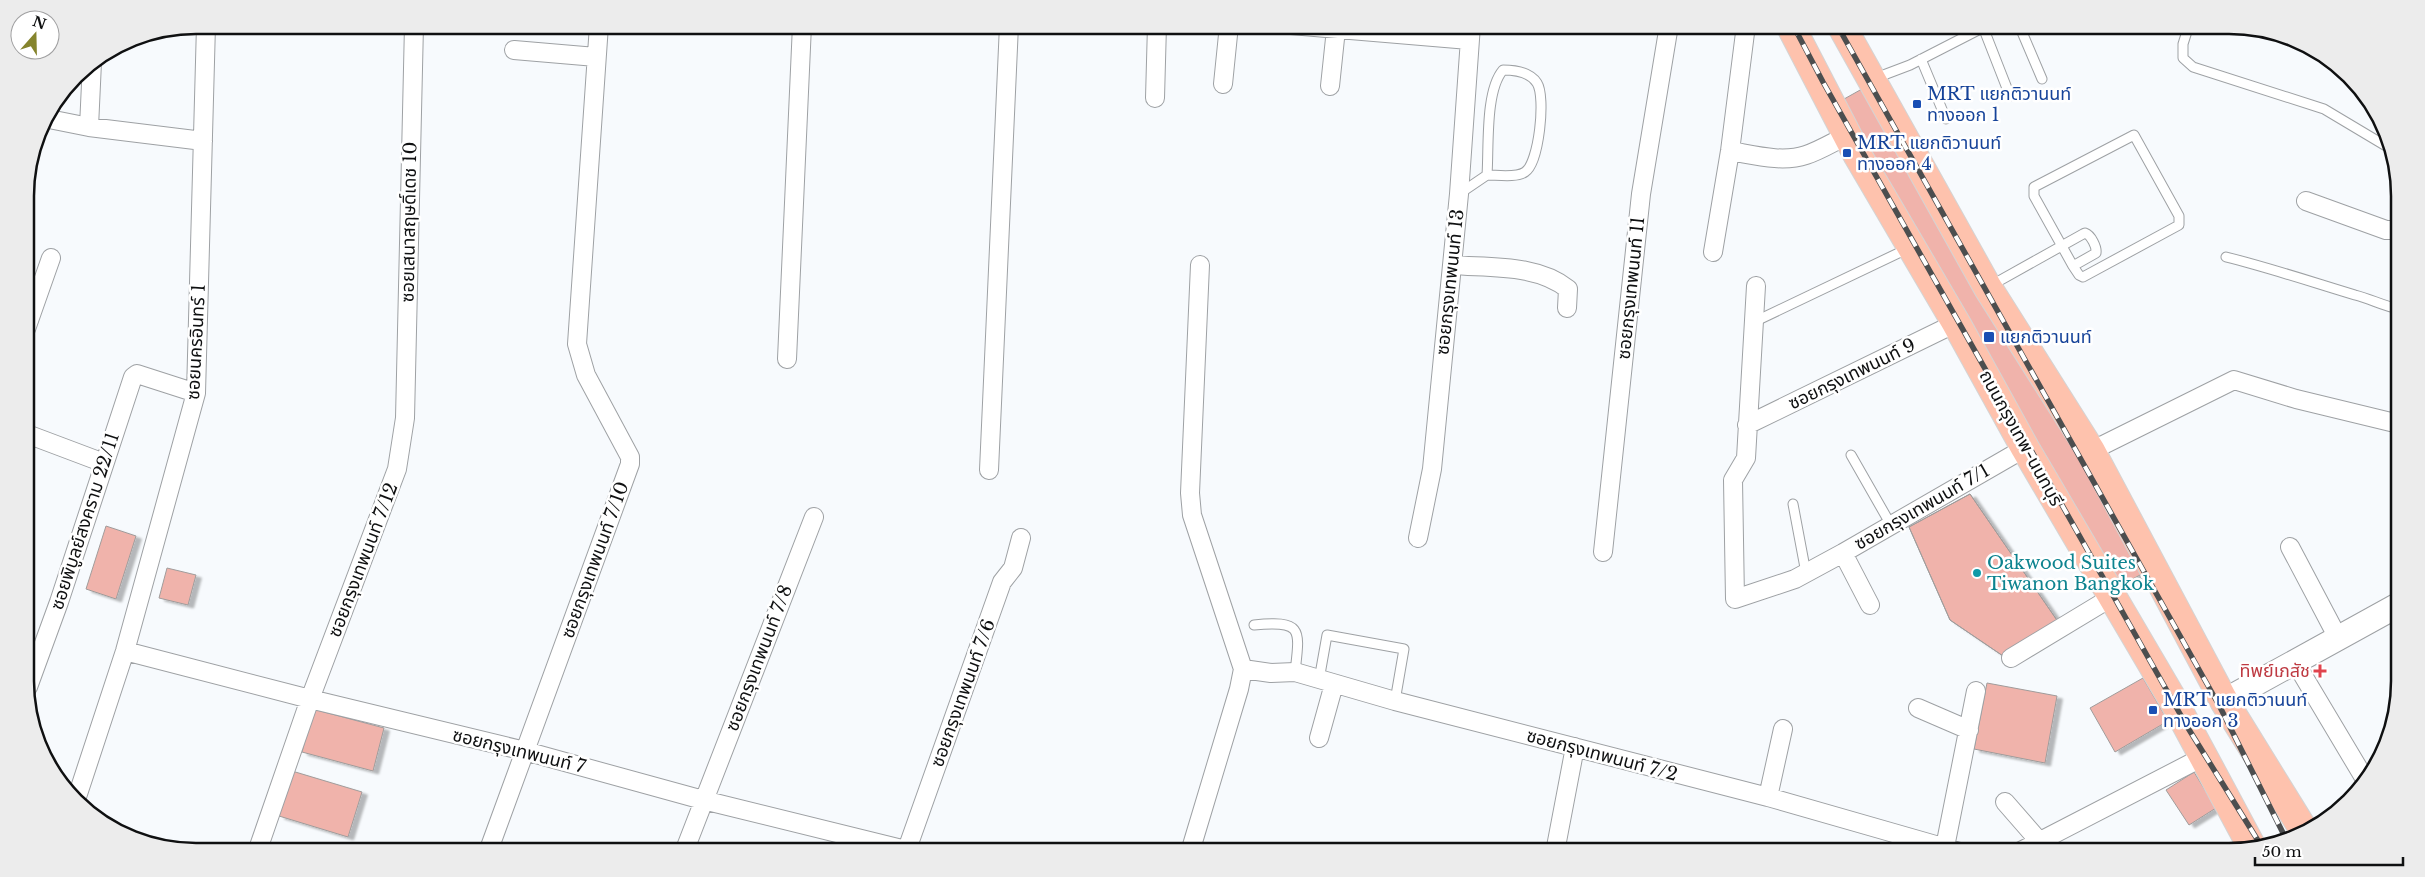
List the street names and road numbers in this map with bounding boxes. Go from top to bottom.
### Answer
street label: ซอยเสนาสฤษดิ์เดช 10 [397,141,421,303]
street label: ซอยกรุงเทพนนท์ 13 [1431,208,1469,356]
street label: ซอยกรุงเทพนนท์ 11 [1613,216,1649,360]
street label: ซอยนครอินทร์ 1 [182,283,210,401]
street label: ซอยกรุงเทพนนท์ 9 [1785,334,1919,414]
street label: ถนนกรุงเทพ-นนทบุรี [1975,366,2068,510]
street label: ซอยพิบูลย์สงคราม 22/11 [46,430,125,613]
street label: ซอยกรุงเทพนนท์ 7/1 [1851,459,1993,555]
street label: ซอยกรุงเทพนนท์ 7/10 [556,479,634,641]
street label: ซอยกรุงเทพนนท์ 7/12 [323,480,403,640]
street label: ซอยกรุงเทพนนท์ 7/8 [721,582,797,734]
street label: ซอยกรุงเทพนนท์ 7/6 [926,616,1000,770]
street label: ซอยกรุงเทพนนท์ 7 [450,724,589,778]
street label: ซอยกรุงเทพนนท์ 7/2 [1524,724,1680,786]

